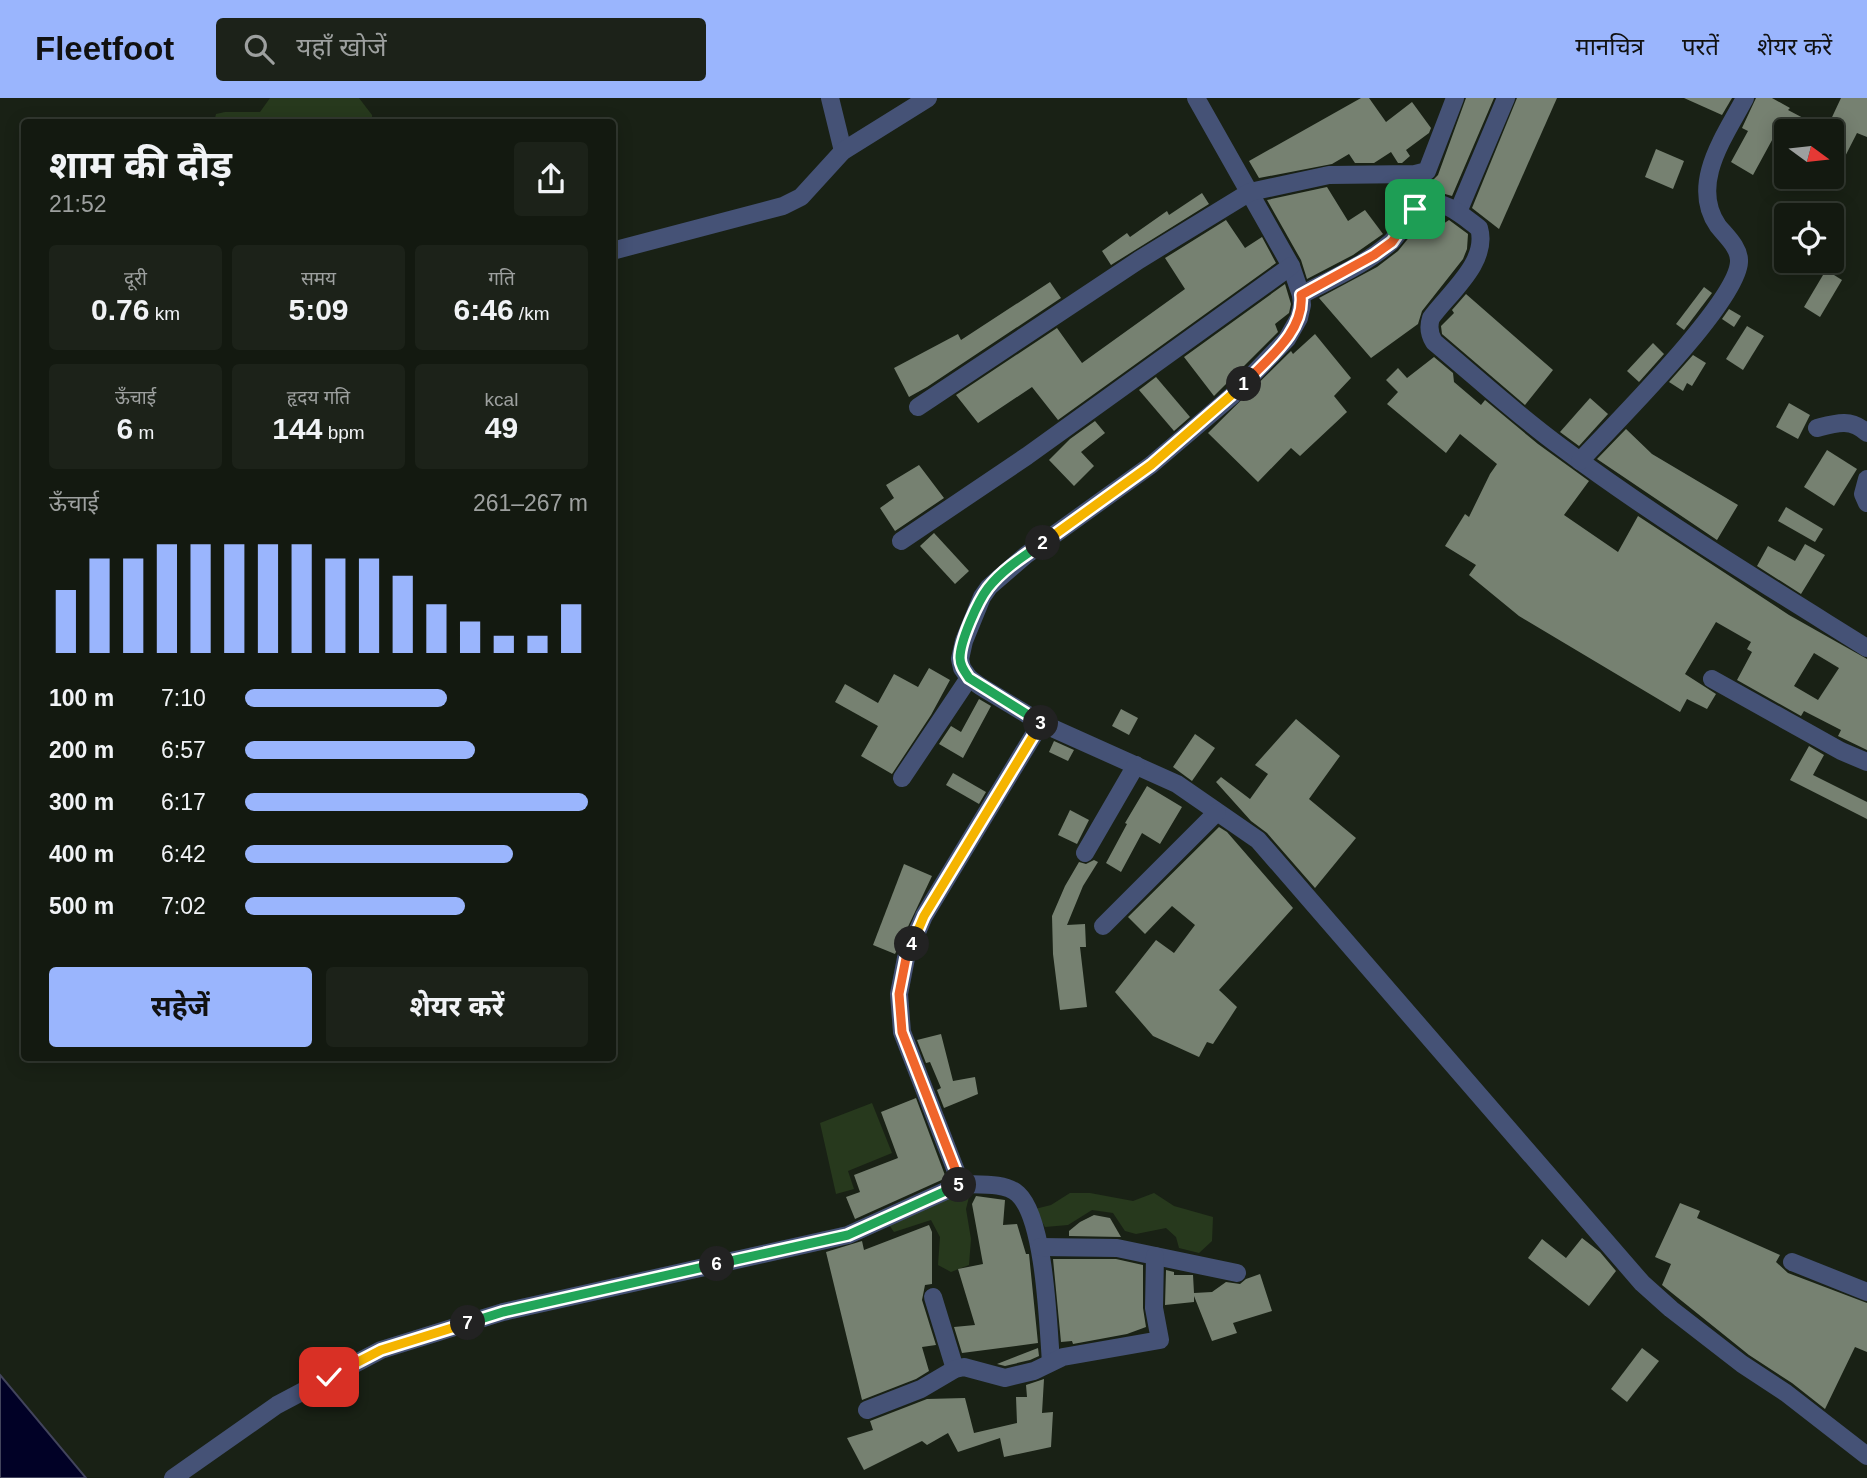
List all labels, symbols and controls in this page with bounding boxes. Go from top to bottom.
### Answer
search box [216,18,706,81]
text: Fleetfoot [35,30,174,67]
icon: search [240,30,278,68]
text: यहाँ खोजें [296,32,386,62]
text: मानचित्र [1575,33,1644,60]
text: परतें [1682,33,1719,60]
text: शेयर करें [1757,33,1832,60]
north arrow [1774,119,1844,189]
map controls [1774,119,1844,273]
button: share [514,142,588,216]
text: शाम की दौड़ [49,144,232,186]
pin [1385,179,1445,239]
icon: arrive [1396,190,1434,228]
text: 21:52 [49,191,107,217]
button: locate [1774,203,1844,273]
text: दूरी [124,268,147,289]
text: समय [301,268,336,289]
text: गति [488,268,515,289]
text: 0.76 [91,293,149,326]
text: 5:09 [288,293,349,326]
text: 6:46 [454,293,514,326]
text: km [149,303,180,324]
text: /km [514,303,549,324]
pin: 1 [1226,366,1262,402]
text: 1 [1238,373,1249,394]
text: ऊँचाई [115,387,156,408]
text: हृदय गति [287,387,350,408]
text: kcal [485,389,518,410]
text: 49 [485,411,518,444]
text: 6 [117,412,133,445]
text: 144 [272,412,322,445]
text: m [133,422,154,443]
text: bpm [322,422,365,443]
text: ऊँचाई [49,490,99,516]
text: 261–267 m [473,490,588,516]
pin: 2 [1026,526,1060,560]
text: 2 [1037,532,1048,553]
text: 100 m [49,685,114,711]
text: 7:10 [161,685,206,711]
pin: 3 [1024,706,1058,740]
text: 3 [1035,712,1046,733]
text: 200 m [49,737,114,763]
text: 6:57 [161,737,206,763]
text: 300 m [49,789,114,815]
text: 6:17 [161,789,206,815]
text: 400 m [49,841,114,867]
text: 6:42 [161,841,206,867]
text: 500 m [49,893,114,919]
text: 7:02 [161,893,206,919]
pin: 4 [894,926,930,962]
text: 4 [906,933,917,954]
button: सहेजें [49,967,312,1047]
button: शेयर करें [326,967,588,1047]
pin: 5 [942,1168,976,1202]
text: 5 [953,1174,964,1195]
pin: 6 [700,1246,734,1282]
text: 6 [711,1253,722,1274]
pin: 7 [450,1306,486,1340]
text: 7 [462,1312,473,1333]
pin [299,1347,359,1407]
icon: check [310,1358,348,1396]

